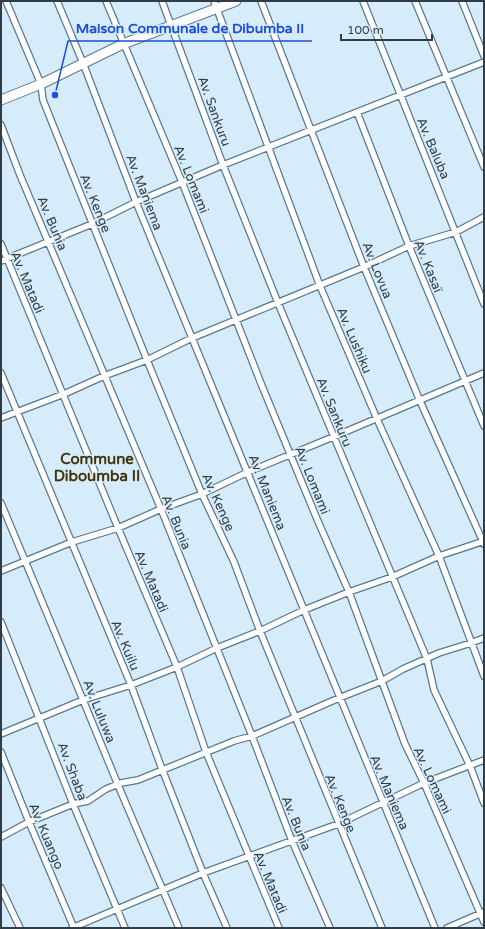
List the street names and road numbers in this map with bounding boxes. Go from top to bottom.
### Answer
street label: Av. Sankuru [194,74,234,149]
street label: Av. Baluba [413,115,453,182]
street label: Av. Lomami [170,143,212,216]
street label: Av. Maniema [122,152,166,233]
street label: Av. Kenge [76,172,114,235]
street label: Av. Bunia [33,194,71,253]
street label: Av. Kasaï [410,238,446,296]
street label: Av. Lovua [358,240,396,301]
street label: Av. Matadi [7,249,47,316]
street label: Av. Lushiku [333,305,375,376]
street label: Av. Sankuru [313,375,355,449]
street label: Av. Lomami [291,444,333,517]
street label: Av. Maniema [245,452,289,532]
street label: Av. Kenge [198,471,238,534]
street label: Av. Bunia [158,493,194,552]
street label: Av. Matadi [131,548,171,615]
street label: Av. Kuilu [107,618,143,673]
street label: Av. Luluwa [79,678,119,745]
street label: Av. Shaba [54,740,90,803]
street label: Av. Lomami [410,744,455,817]
street label: Av. Maniema [366,752,412,832]
street label: Av. Kenge [321,772,359,835]
street label: Av. Bunia [278,794,314,853]
street label: Av. Kuango [25,801,67,872]
street label: Av. Matadi [250,849,290,916]

